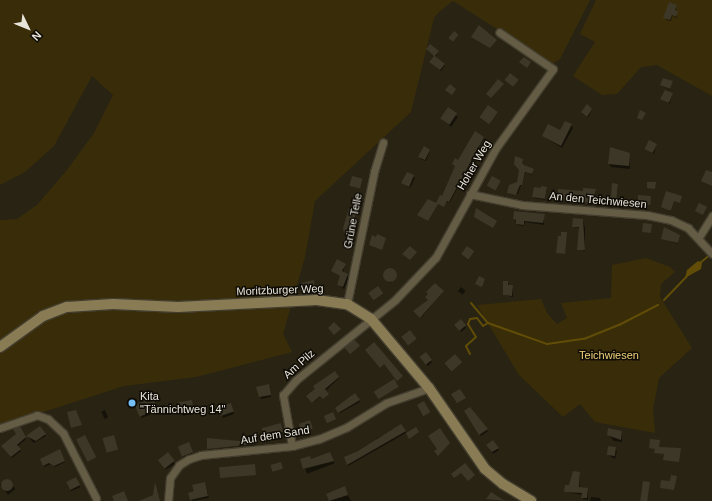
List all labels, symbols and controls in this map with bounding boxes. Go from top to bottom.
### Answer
north arrow [8,8,48,48]
text: N [30,29,44,43]
street label: Hoher Weg [454,138,494,192]
street label: An den Teichwiesen [549,189,647,211]
street label: Grüne Telle [341,192,365,250]
street label: Moritzburger Weg [236,282,324,298]
street label: Am Pilz [281,347,317,381]
park label: Teichwiesen [579,348,639,362]
place label: Kita "Tännichtweg 14" [140,390,225,416]
marker: Kita "Tännichtweg 14" [127,398,137,408]
street label: Auf dem Sand [240,423,310,447]

